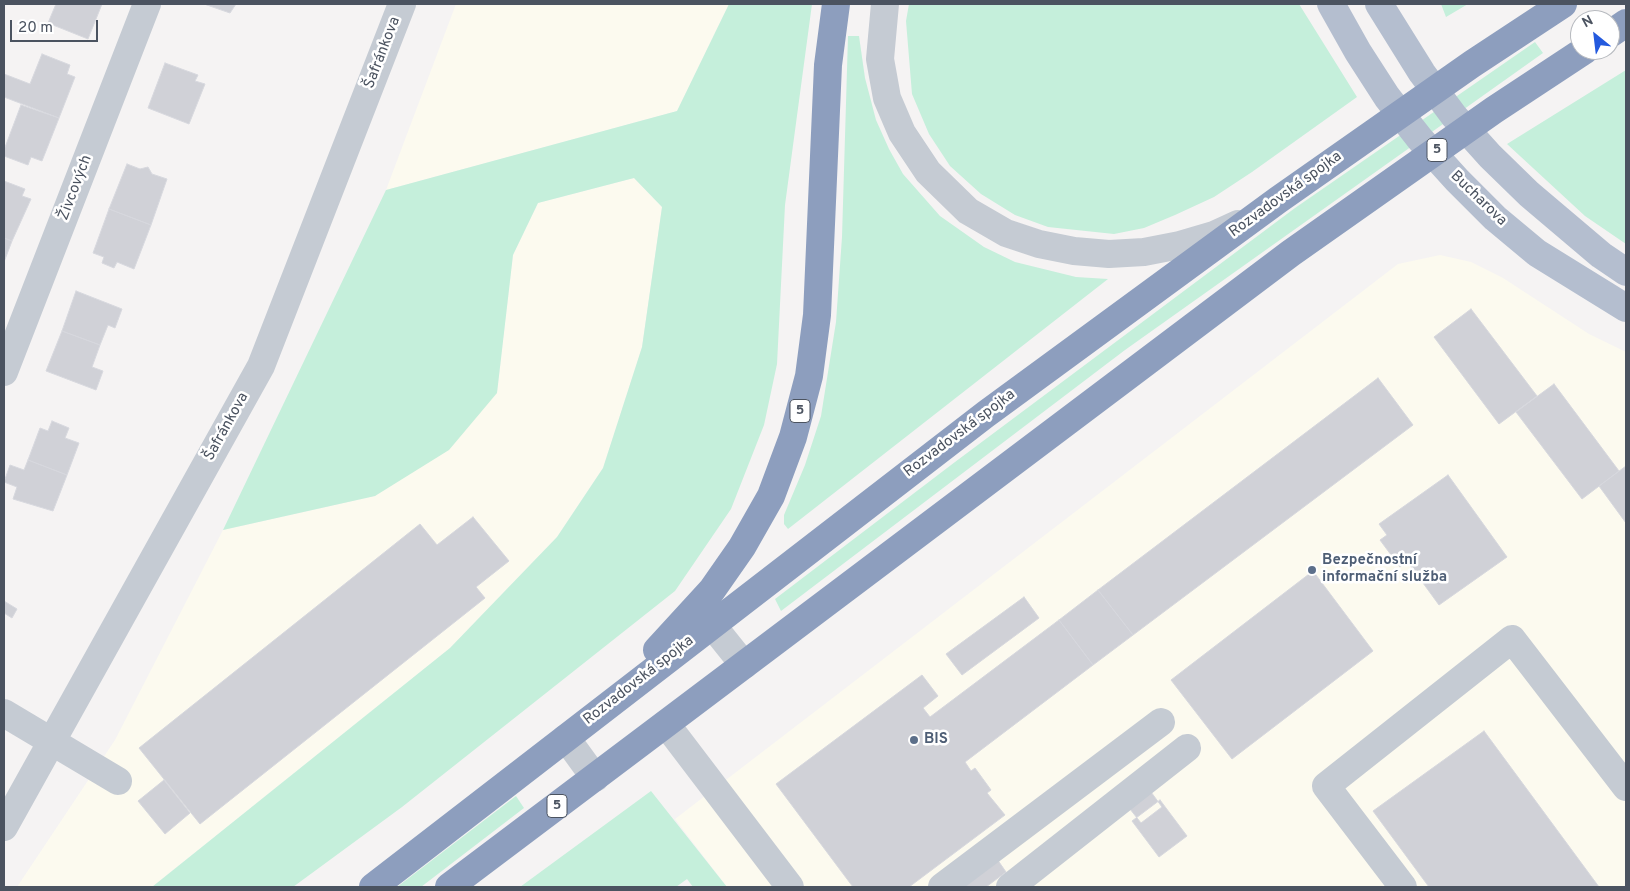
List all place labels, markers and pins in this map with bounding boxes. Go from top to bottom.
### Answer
place label: Bezpečnostní informační služba [1322,552,1447,587]
marker: Bezpečnostní informační služba [1306,564,1318,576]
place label: BIS [924,731,948,749]
marker: BIS [908,734,920,746]

